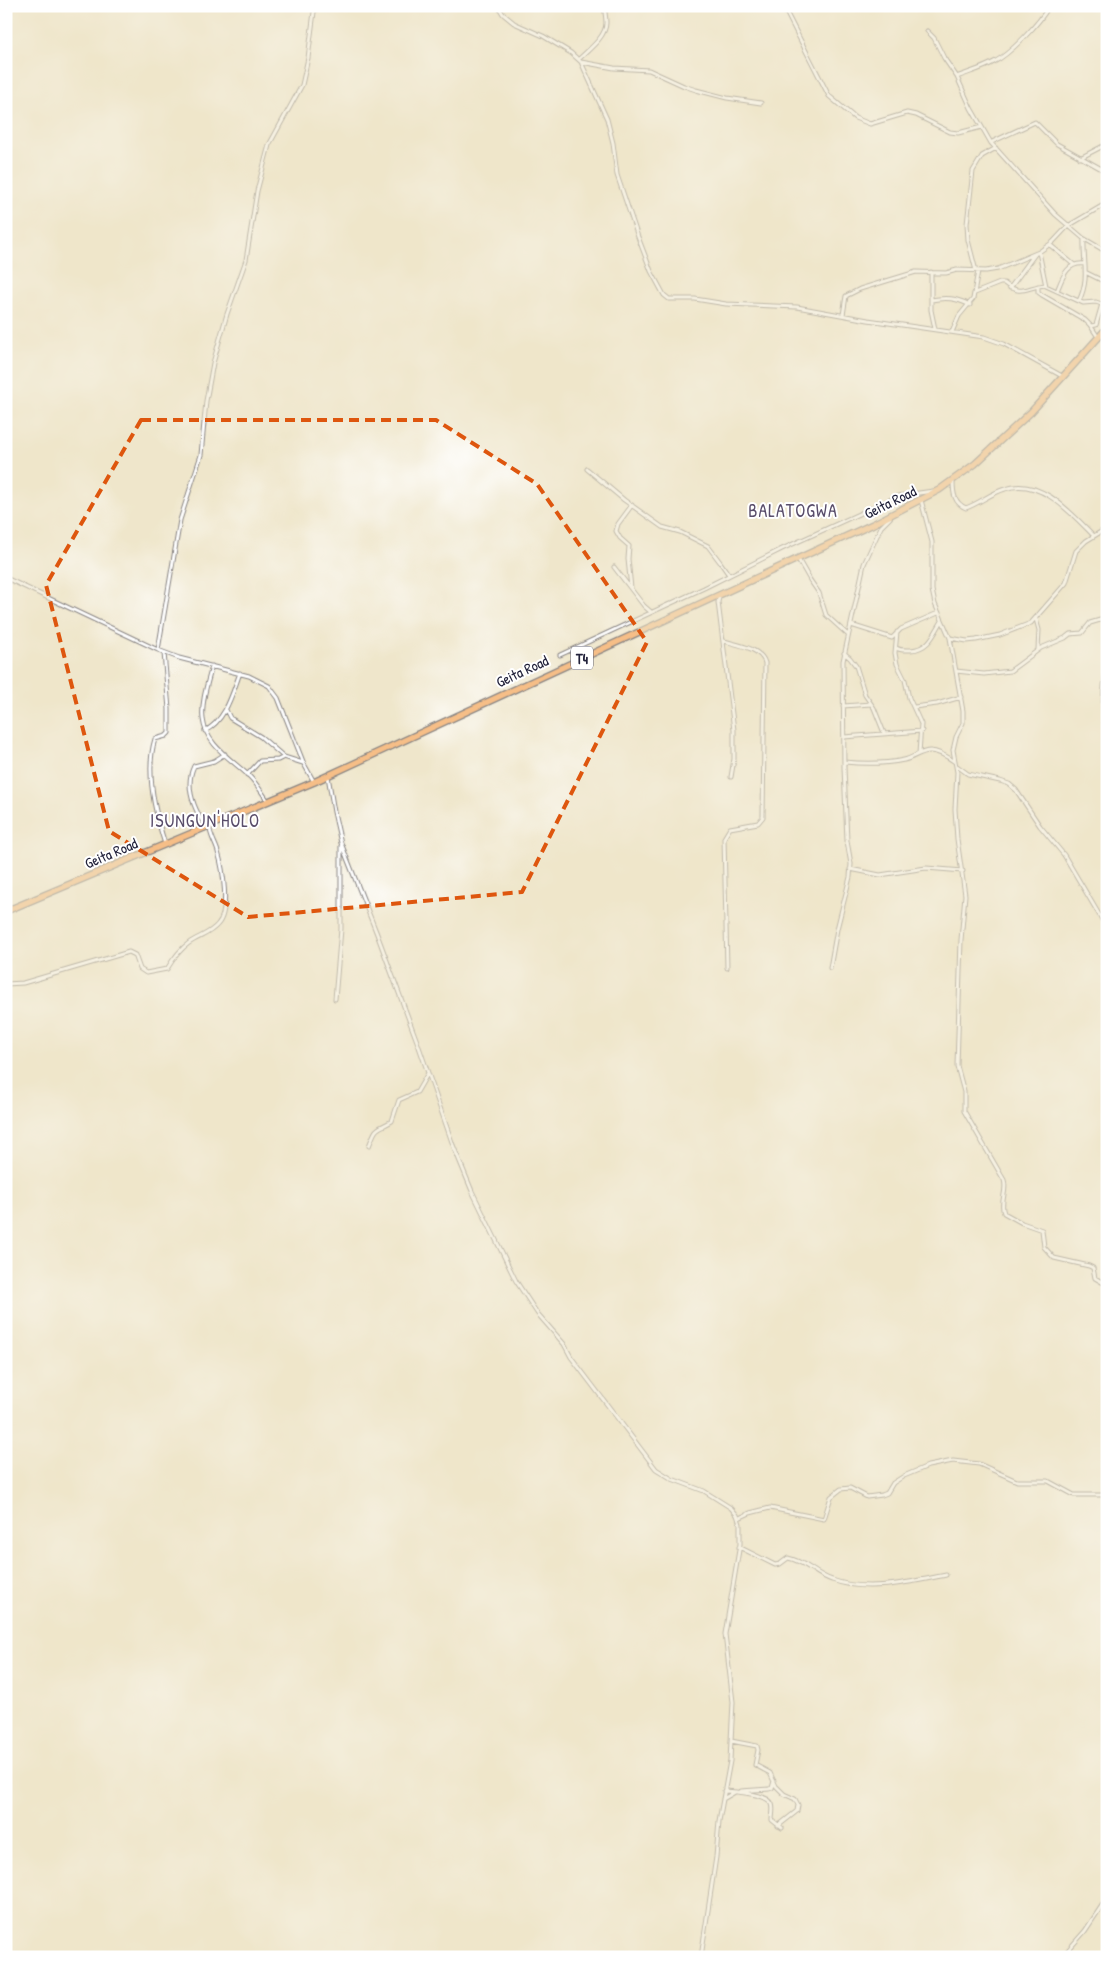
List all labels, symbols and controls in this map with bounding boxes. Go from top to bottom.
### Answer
street label: Geita Road [860,480,920,524]
district label: BALATOGWA [748,498,838,523]
road number: T4 [571,646,593,670]
street label: Geita Road [492,650,552,692]
district label: ISUNGUN'HOLO [150,808,260,833]
street label: Geita Road [81,832,141,874]

